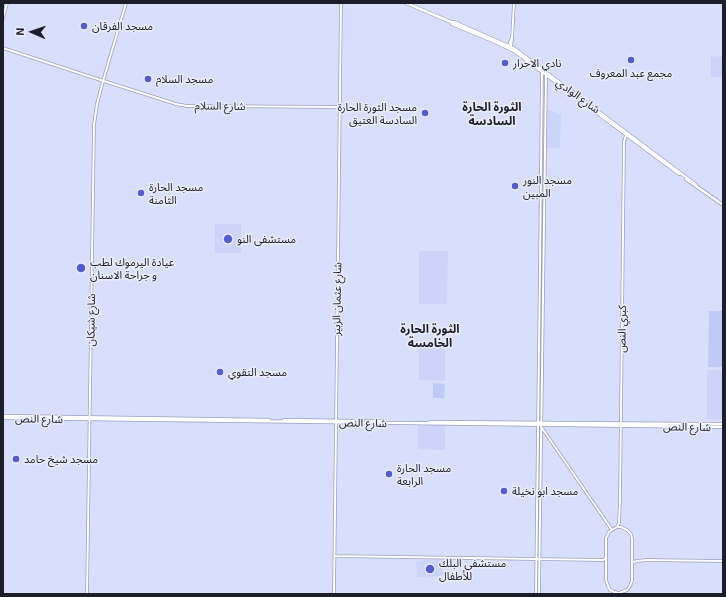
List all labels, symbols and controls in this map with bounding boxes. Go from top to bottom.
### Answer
north arrow [12,12,52,52]
place label: مسجد الفرقان [92,19,153,33]
marker: مسجد الفرقان [79,21,89,31]
text: N [13,27,26,36]
marker: مجمع عبد المعروف [626,55,636,65]
place label: نادي الاحرار [513,56,561,70]
marker: نادي الاحرار [500,58,510,68]
place label: مجمع عبد المعروف [590,66,672,80]
place label: مسجد السلام [156,72,213,86]
marker: مسجد السلام [143,74,153,84]
street label: شارع الوادي [554,76,602,116]
street label: شارع السلام [195,99,245,113]
place label: مسجد الثورة الحارة السادسة العتيق [338,100,417,126]
district label: الثورة الحارة السادسة [462,100,522,128]
marker: مسجد الثورة الحارة السادسة العتيق [420,108,430,118]
place label: مسجد النور المبين [523,173,572,199]
place label: مسجد الحارة الثامنة [149,180,203,206]
marker: مسجد النور المبين [510,181,520,191]
marker: مسجد الحارة الثامنة [136,188,146,198]
place label: مستشفى النو [237,232,296,246]
marker: مستشفى النو [222,233,234,245]
place label: عيادة اليرموك لطب و جراحة الاسنان [90,255,174,281]
marker: عيادة اليرموك لطب و جراحة الاسنان [75,262,87,274]
street label: شارع عثمان الزبير [330,262,344,336]
street label: شارع شيكان [84,293,98,347]
street label: كبري النص [615,305,629,353]
district label: الثورة الحارة الخامسة [400,322,460,350]
place label: مسجد التقوي [228,365,287,379]
marker: مسجد التقوي [215,367,225,377]
street label: شارع النص [15,412,63,426]
street label: شارع النص [339,416,387,430]
street label: شارع النص [663,420,711,434]
place label: مسجد شيخ حامد [24,452,98,466]
marker: مسجد شيخ حامد [11,454,21,464]
place label: مسجد الحارة الرابعة [397,461,451,487]
marker: مسجد الحارة الرابعة [384,469,394,479]
place label: مسجد ابو نخيلة [512,484,578,498]
marker: مسجد ابو نخيلة [499,486,509,496]
place label: مستشفى البلك للأطفال [439,556,506,582]
marker: مستشفى البلك للأطفال [424,563,436,575]

